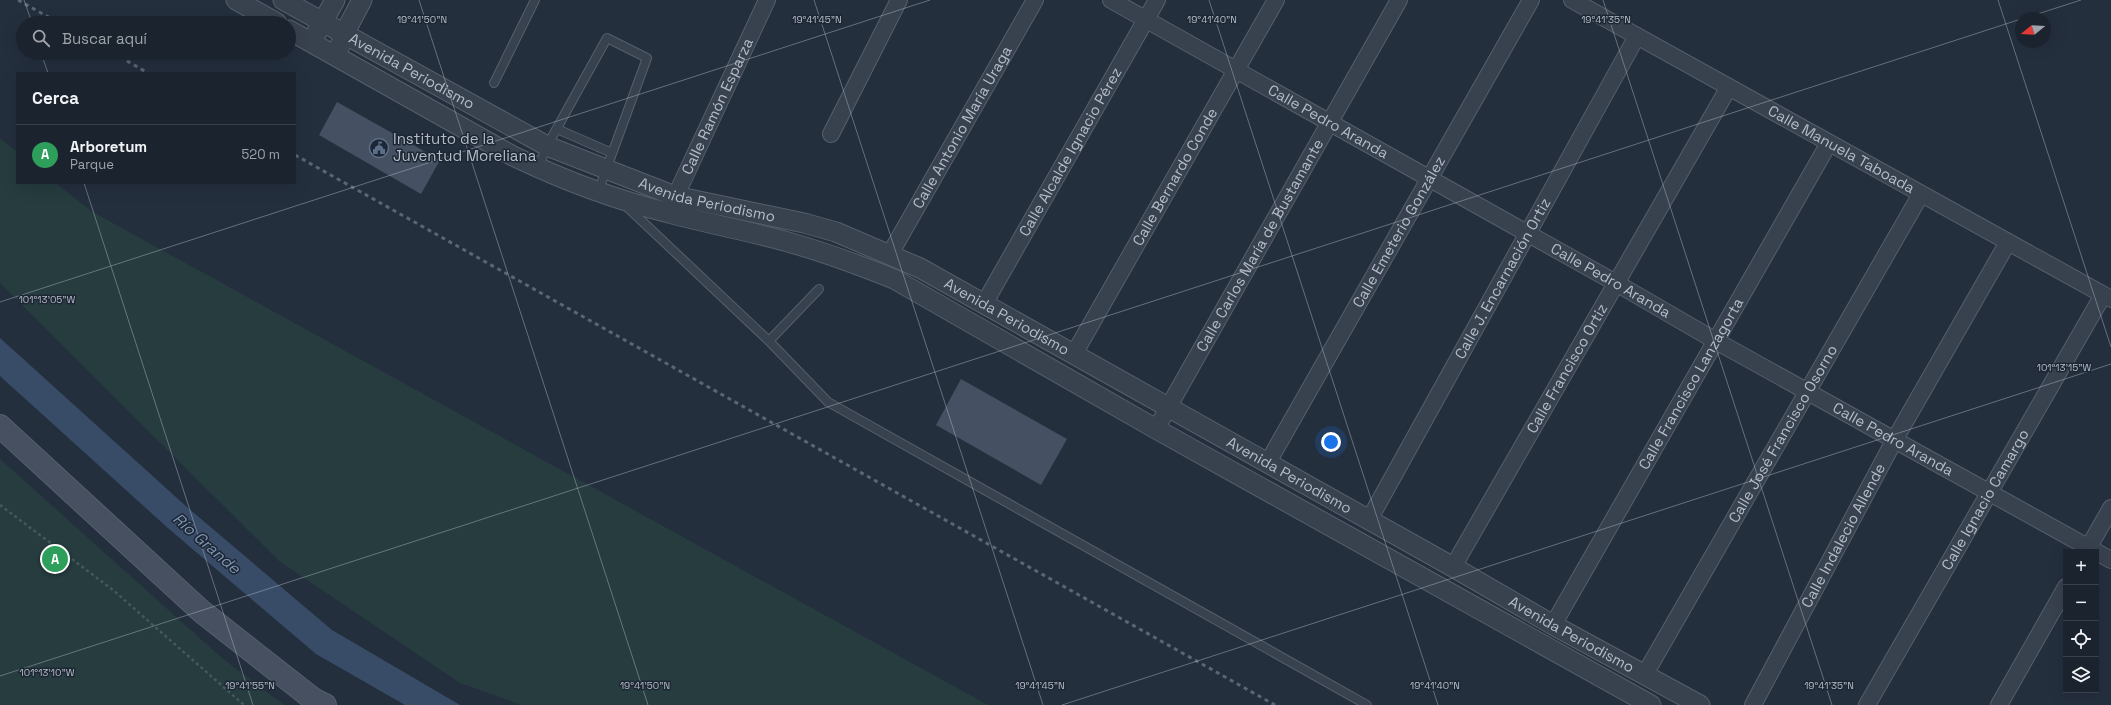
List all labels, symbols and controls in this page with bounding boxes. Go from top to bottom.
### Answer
north arrow [2015,12,2051,48]
text: 19°41'50"N [397,13,447,26]
text: 19°41'45"N [792,13,842,26]
text: 19°41'40"N [1187,13,1237,26]
text: 19°41'35"N [1581,13,1631,26]
search box [16,16,296,60]
icon: search [30,27,52,49]
street label: Avenida Periodismo [346,28,478,113]
text: Buscar aquí [62,29,147,48]
street label: Calle Ramón Esparza [677,34,757,177]
street label: Calle Antonio María Uraga [908,42,1016,212]
street label: Calle Alcalde Ignacio Pérez [1015,64,1126,240]
street label: Calle Pedro Aranda [1265,80,1392,163]
text: Cerca [32,87,79,109]
street label: Calle Manuela Taboada [1765,101,1919,197]
street label: Calle Bernardo Conde [1128,104,1222,249]
place label: Instituto de la Juventud Moreliana [393,129,537,165]
street label: Calle Carlos María de Bustamante [1192,135,1327,355]
text: Arboretum [70,137,147,156]
public building icon: Instituto de la Juventud Moreliana [368,137,390,159]
text: A [41,146,49,163]
text: 520 m [242,146,280,163]
street label: Calle Emeterio González [1348,153,1449,311]
text: Parque [70,156,114,173]
street label: Avenida Periodismo [636,173,777,226]
street label: Calle J. Encarnación Ortiz [1450,194,1554,362]
street label: Calle Pedro Aranda [1548,238,1675,322]
street label: Avenida Periodismo [941,274,1073,359]
text: 101°13'05"W [19,293,76,306]
street label: Calle Francisco Lanzagorta [1634,294,1748,473]
street label: Calle Francisco Ortiz [1522,300,1611,437]
street label: Calle José Francisco Osorno [1724,341,1841,526]
text: 101°13'15"W [2037,361,2091,374]
street label: Calle Pedro Aranda [1830,398,1957,480]
street label: Calle Ignacio Camargo [1937,426,2033,573]
street label: Avenida Periodismo [1224,432,1356,517]
your location [1321,432,1341,452]
street label: Calle Indalecio Allende [1797,460,1889,611]
water label: Río Grande [168,508,245,579]
pin: A [42,544,68,574]
map controls [2063,549,2099,693]
button: + [2063,549,2099,585]
button: − [2063,585,2099,621]
street label: Avenida Periodismo [1506,591,1638,676]
button: locate [2063,621,2099,657]
button: layers [2063,657,2099,693]
text: 101°13'10"W [20,666,75,679]
text: 19°41'55"N [225,679,275,692]
text: 19°41'50"N [620,679,670,692]
text: 19°41'45"N [1015,679,1065,692]
text: 19°41'40"N [1410,679,1460,692]
text: 19°41'35"N [1804,679,1854,692]

